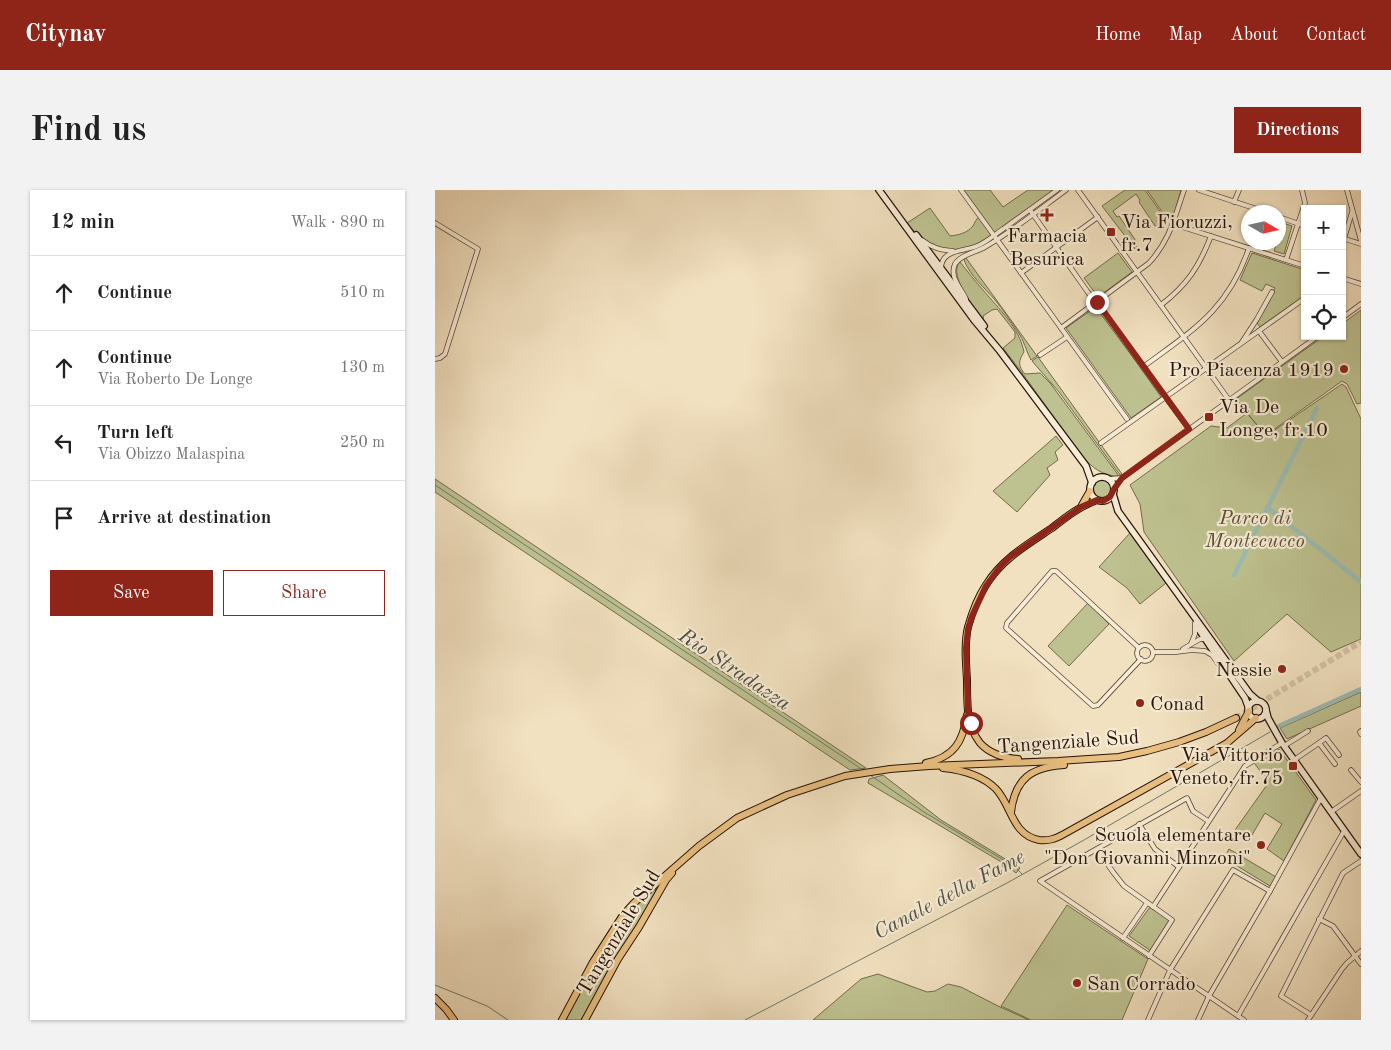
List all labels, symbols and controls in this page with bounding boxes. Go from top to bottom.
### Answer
text: Citynav [25,23,106,47]
text: Home [1095,26,1141,44]
text: Map [1169,26,1202,44]
text: About [1230,26,1278,44]
text: Contact [1306,26,1366,44]
button: Directions [1234,107,1361,153]
text: Find us [30,113,146,148]
north arrow [1241,205,1286,250]
map controls [1301,205,1346,340]
button: + [1301,205,1346,250]
marker: Farmacia Besurica [1041,209,1053,221]
text: 12 min [50,212,115,233]
place label: Via Fioruzzi, fr.7 [1121,213,1233,256]
text: Walk · 890 m [290,215,385,231]
marker: Via Fioruzzi, fr.7 [1105,226,1117,238]
place label: Farmacia Besurica [1007,227,1087,270]
button: − [1301,250,1346,295]
icon: ahead [50,279,78,307]
text: Continue [97,284,172,303]
text: 510 m [340,285,385,301]
route end [1086,291,1109,314]
button: locate [1301,295,1346,340]
text: Continue [97,349,172,368]
icon: ahead [50,354,78,382]
text: 130 m [340,360,385,376]
place label: Pro Piacenza 1919 [1168,361,1334,381]
marker: Pro Piacenza 1919 [1338,363,1350,375]
text: Via Roberto De Longe [97,372,253,388]
place label: Via De Longe, fr.10 [1219,398,1328,441]
marker: Via De Longe, fr.10 [1203,411,1215,423]
text: Turn left [97,424,174,443]
icon: left [50,429,78,457]
text: 250 m [340,435,385,451]
text: Via Obizzo Malaspina [97,447,245,463]
icon: arrive [50,504,78,532]
text: Arrive at destination [97,509,271,528]
park label: Parco di Montecucco [1204,509,1305,552]
button: Save [50,570,213,616]
button: Share [223,570,385,616]
water label: Rio Stradazza [674,625,794,715]
place label: Nessie [1215,661,1272,681]
marker: Nessie [1276,663,1288,675]
place label: Conad [1150,695,1204,715]
marker: Conad [1134,697,1146,709]
route start [960,712,983,735]
street label: Tangenziale Sud [996,728,1140,758]
place label: Via Vittorio Veneto, fr.75 [1169,746,1283,789]
marker: Via Vittorio Veneto, fr.75 [1287,760,1299,772]
place label: Scuola elementare "Don Giovanni Minzoni" [1044,826,1251,869]
marker: Scuola elementare "Don Giovanni Minzoni" [1255,839,1267,851]
water label: Canale della Fame [871,847,1029,944]
street label: Tangenziale Sud [574,867,665,999]
place label: San Corrado [1087,975,1196,995]
marker: San Corrado [1071,977,1083,989]

